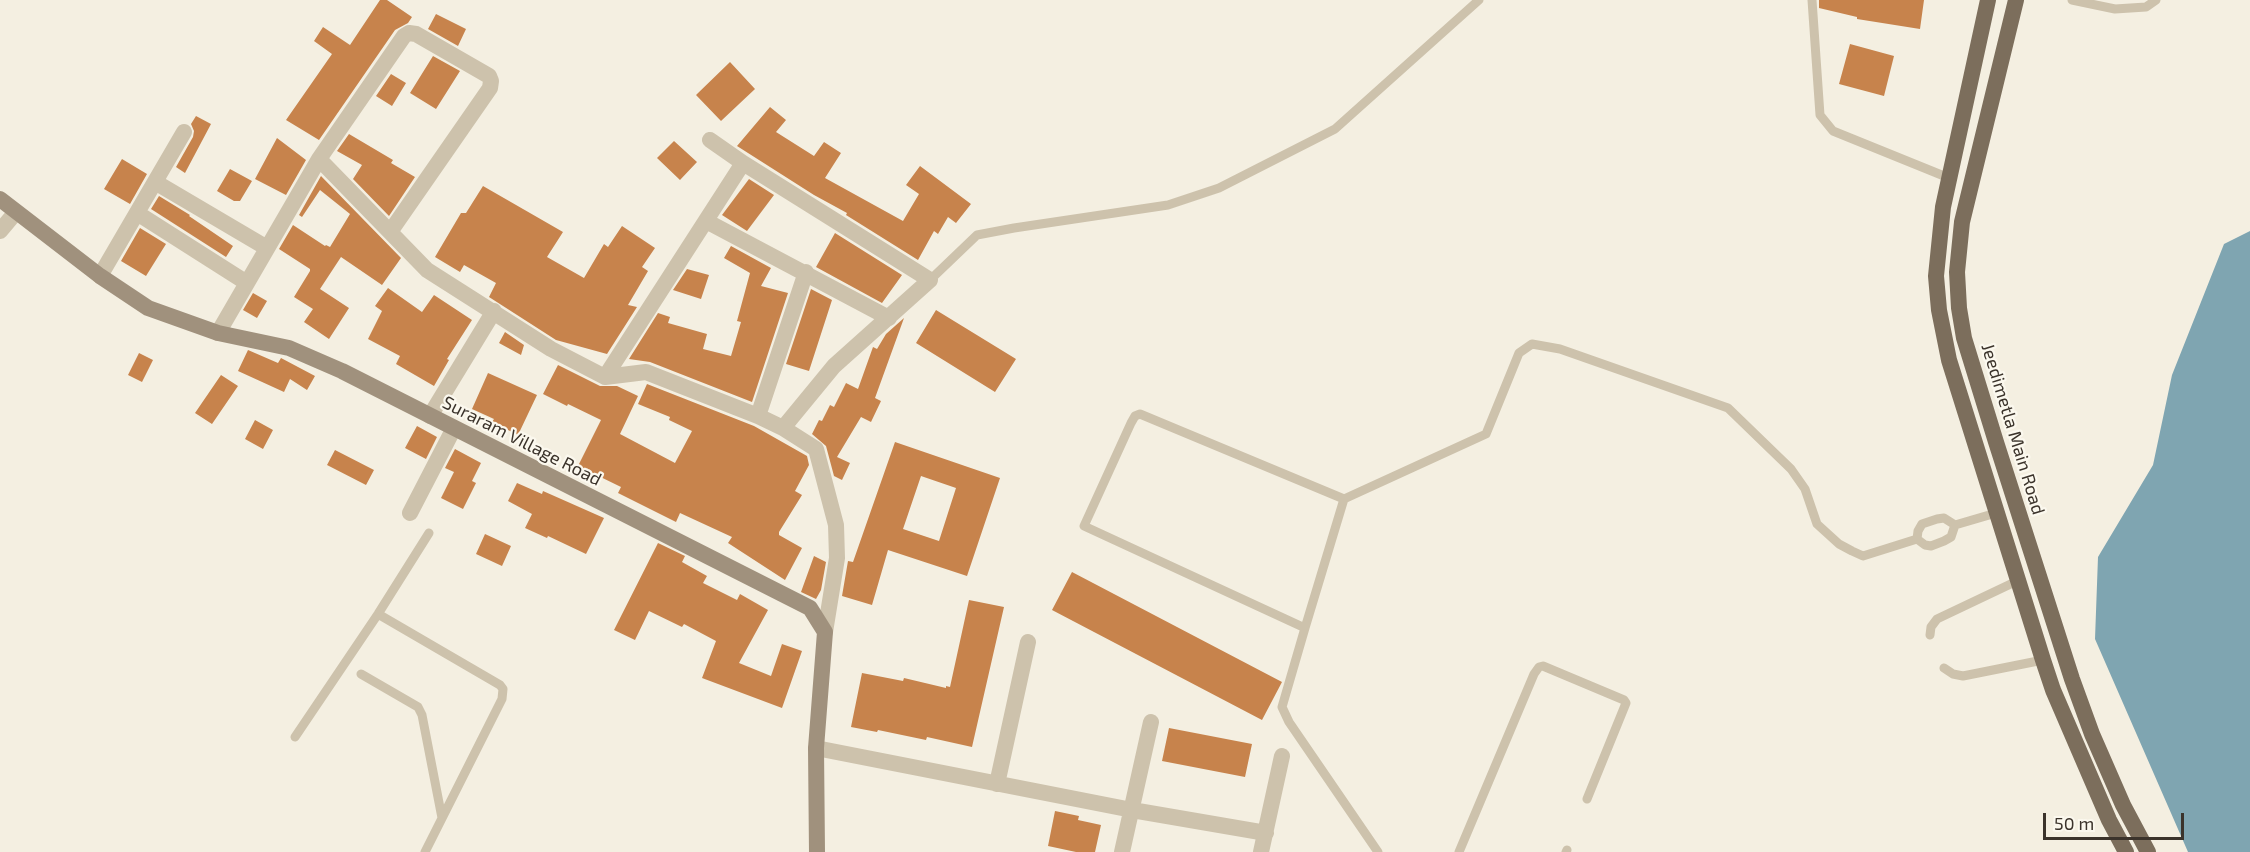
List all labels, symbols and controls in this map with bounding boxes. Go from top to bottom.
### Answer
street label: Jeedimetla Main Road [1977,341,2049,517]
street label: Suraram Village Road [439,392,605,490]
scale bar [2046,801,2187,839]
text: 50 m [2054,812,2094,834]

